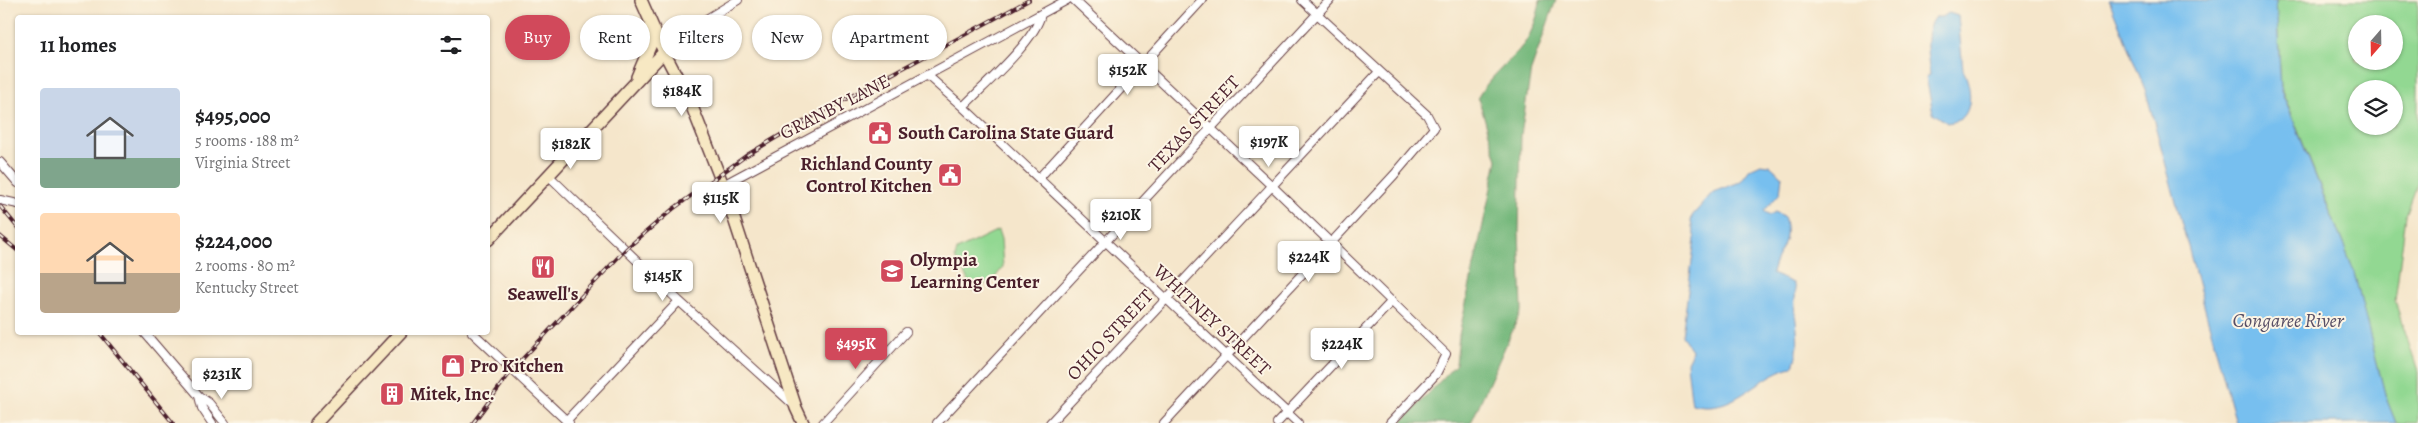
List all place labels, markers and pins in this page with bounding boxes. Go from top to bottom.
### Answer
pin: $152K [1093,54,1163,96]
pin: $184K [647,74,717,117]
public building icon: South Carolina State Guard [867,120,893,146]
place label: South Carolina State Guard [898,120,1114,146]
pin: $197K [1234,126,1304,168]
pin: $182K [536,128,606,170]
place label: Richland County Control Kitchen [800,151,933,199]
public building icon: Richland County Control Kitchen [937,162,963,188]
pin: $115K [686,182,756,224]
pin: $210K [1086,198,1156,241]
pin: $224K [1274,240,1344,283]
place label: Olympia Learning Center [910,247,1040,295]
restaurant icon: Seawell's [530,254,556,280]
school or university icon: Olympia Learning Center [879,258,905,284]
pin: $145K [628,260,698,302]
place label: Seawell's [507,281,579,307]
pin: $495K [821,328,891,370]
pin: $224K [1307,328,1377,370]
shop icon: Pro Kitchen [440,353,466,379]
place label: Pro Kitchen [470,353,564,379]
pin: $231K [187,358,257,400]
building icon: Mitek, Inc. [379,381,405,407]
place label: Mitek, Inc. [410,381,495,407]

